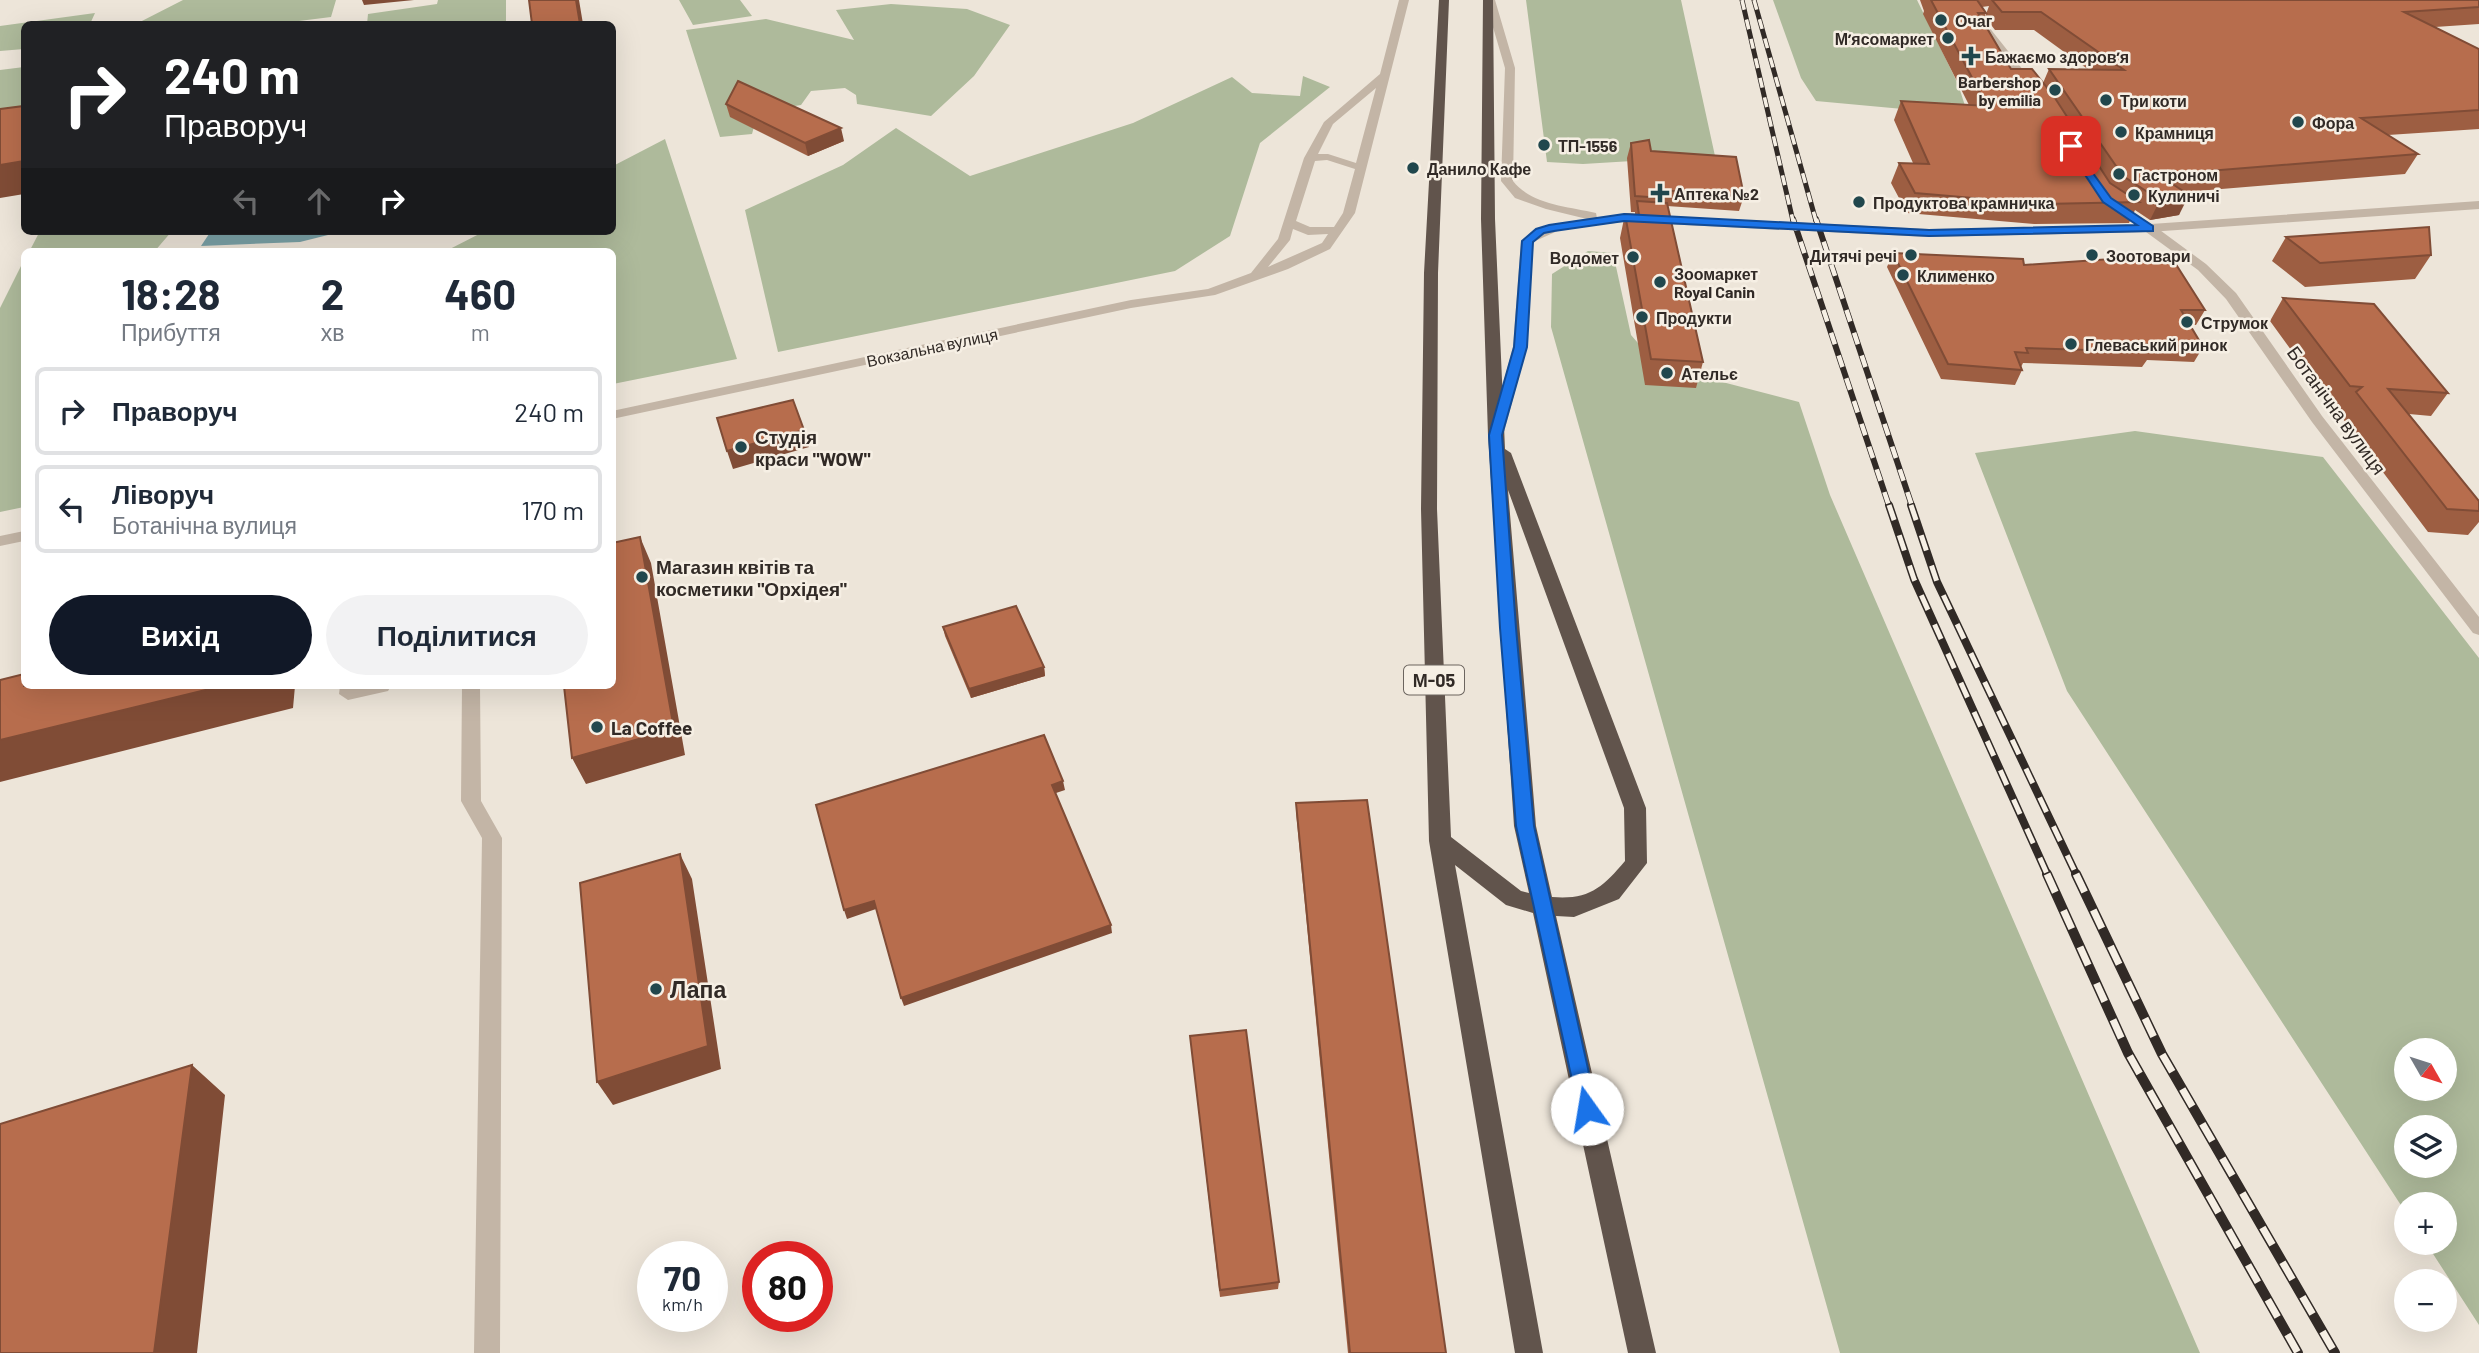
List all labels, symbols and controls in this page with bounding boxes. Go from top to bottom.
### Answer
place label: Очаг [1955,11,1993,30]
marker: Очаг [1933,12,1949,28]
place label: Мʼясомаркет [1835,29,1934,48]
marker: Мʼясомаркет [1940,30,1956,46]
text: 240 m [164,45,300,104]
place label: Бажаємо здоровʼя [1985,47,2129,66]
marker: Бажаємо здоровʼя [1963,48,1979,64]
icon: right [49,49,140,140]
place label: Barbershop by emilia [1958,72,2041,109]
marker: Barbershop by emilia [2047,82,2063,98]
place label: Три коти [2120,91,2187,110]
marker: Три коти [2098,92,2114,108]
text: Праворуч [164,105,307,143]
place label: Фора [2312,113,2354,132]
marker: Фора [2290,114,2306,130]
pin [2041,116,2101,176]
place label: Крамниця [2135,123,2214,142]
marker: Крамниця [2113,124,2129,140]
icon: arrive [2052,127,2090,165]
place label: ТП-1556 [1558,136,1618,155]
marker: ТП-1556 [1536,137,1552,153]
place label: Данило Кафе [1427,159,1531,178]
marker: Данило Кафе [1405,160,1421,176]
place label: Гастроном [2133,165,2218,184]
marker: Гастроном [2111,166,2127,182]
icon: left [227,182,265,220]
icon: ahead [300,182,338,220]
icon: right [373,182,411,220]
place label: Аптека №2 [1674,184,1759,203]
marker: Аптека №2 [1652,185,1668,201]
place label: Кулиничі [2148,186,2220,205]
marker: Кулиничі [2126,187,2142,203]
place label: Продуктова крамничка [1873,193,2055,212]
marker: Продуктова крамничка [1851,194,1867,210]
place label: Дитячі речі [1810,246,1897,265]
place label: Зоотовари [2106,246,2191,265]
marker: Дитячі речі [1903,247,1919,263]
marker: Зоотовари [2084,247,2100,263]
place label: Водомет [1550,248,1619,267]
marker: Водомет [1625,249,1641,265]
place label: Зоомаркет Royal Canin [1674,264,1758,301]
place label: Клименко [1917,266,1995,285]
marker: Клименко [1895,267,1911,283]
text: 18:28 [121,268,220,318]
text: 2 [321,268,344,318]
text: 460 [444,268,516,318]
marker: Зоомаркет Royal Canin [1652,274,1668,290]
place label: Продукти [1656,308,1732,327]
marker: Продукти [1634,309,1650,325]
place label: Струмок [2201,313,2269,332]
marker: Струмок [2179,314,2195,330]
text: Прибуття [121,318,221,346]
text: хв [321,318,344,346]
text: m [471,318,490,346]
street label: Вокзальна вулиця [865,324,999,370]
place label: Глеваський ринок [2085,335,2228,354]
marker: Глеваський ринок [2063,336,2079,352]
street label: Ботанічна вулиця [2283,341,2391,479]
place label: Ательє [1681,364,1738,383]
marker: Ательє [1659,365,1675,381]
icon: right [53,392,91,430]
text: Праворуч [112,395,238,426]
text: 240 m [514,396,584,427]
place label: Студія краси "WOW" [755,425,871,470]
marker: Студія краси "WOW" [733,439,749,455]
text: Ліворуч [112,478,214,509]
icon: left [53,490,91,528]
text: 170 m [521,494,584,525]
text: Ботанічна вулиця [112,511,297,539]
place label: Магазин квітів та косметики "Орхідея" [656,555,847,600]
marker: Магазин квітів та косметики "Орхідея" [634,569,650,585]
button: Вихід [49,595,312,675]
button: Поділитися [326,595,588,675]
road number: М-05 [1404,666,1464,694]
place label: La Coffee [611,716,692,739]
marker: La Coffee [589,719,605,735]
place label: Лапа [670,975,726,1003]
marker: Лапа [648,981,664,997]
north arrow [2394,1038,2457,1101]
map controls [2394,1038,2457,1332]
position arrow [1550,1072,1624,1146]
button: layers [2394,1115,2457,1178]
button: + [2394,1192,2457,1255]
speed limit sign: 80 [742,1241,833,1332]
text: 70 [664,1256,701,1298]
button: − [2394,1269,2457,1332]
text: km/h [662,1293,703,1315]

